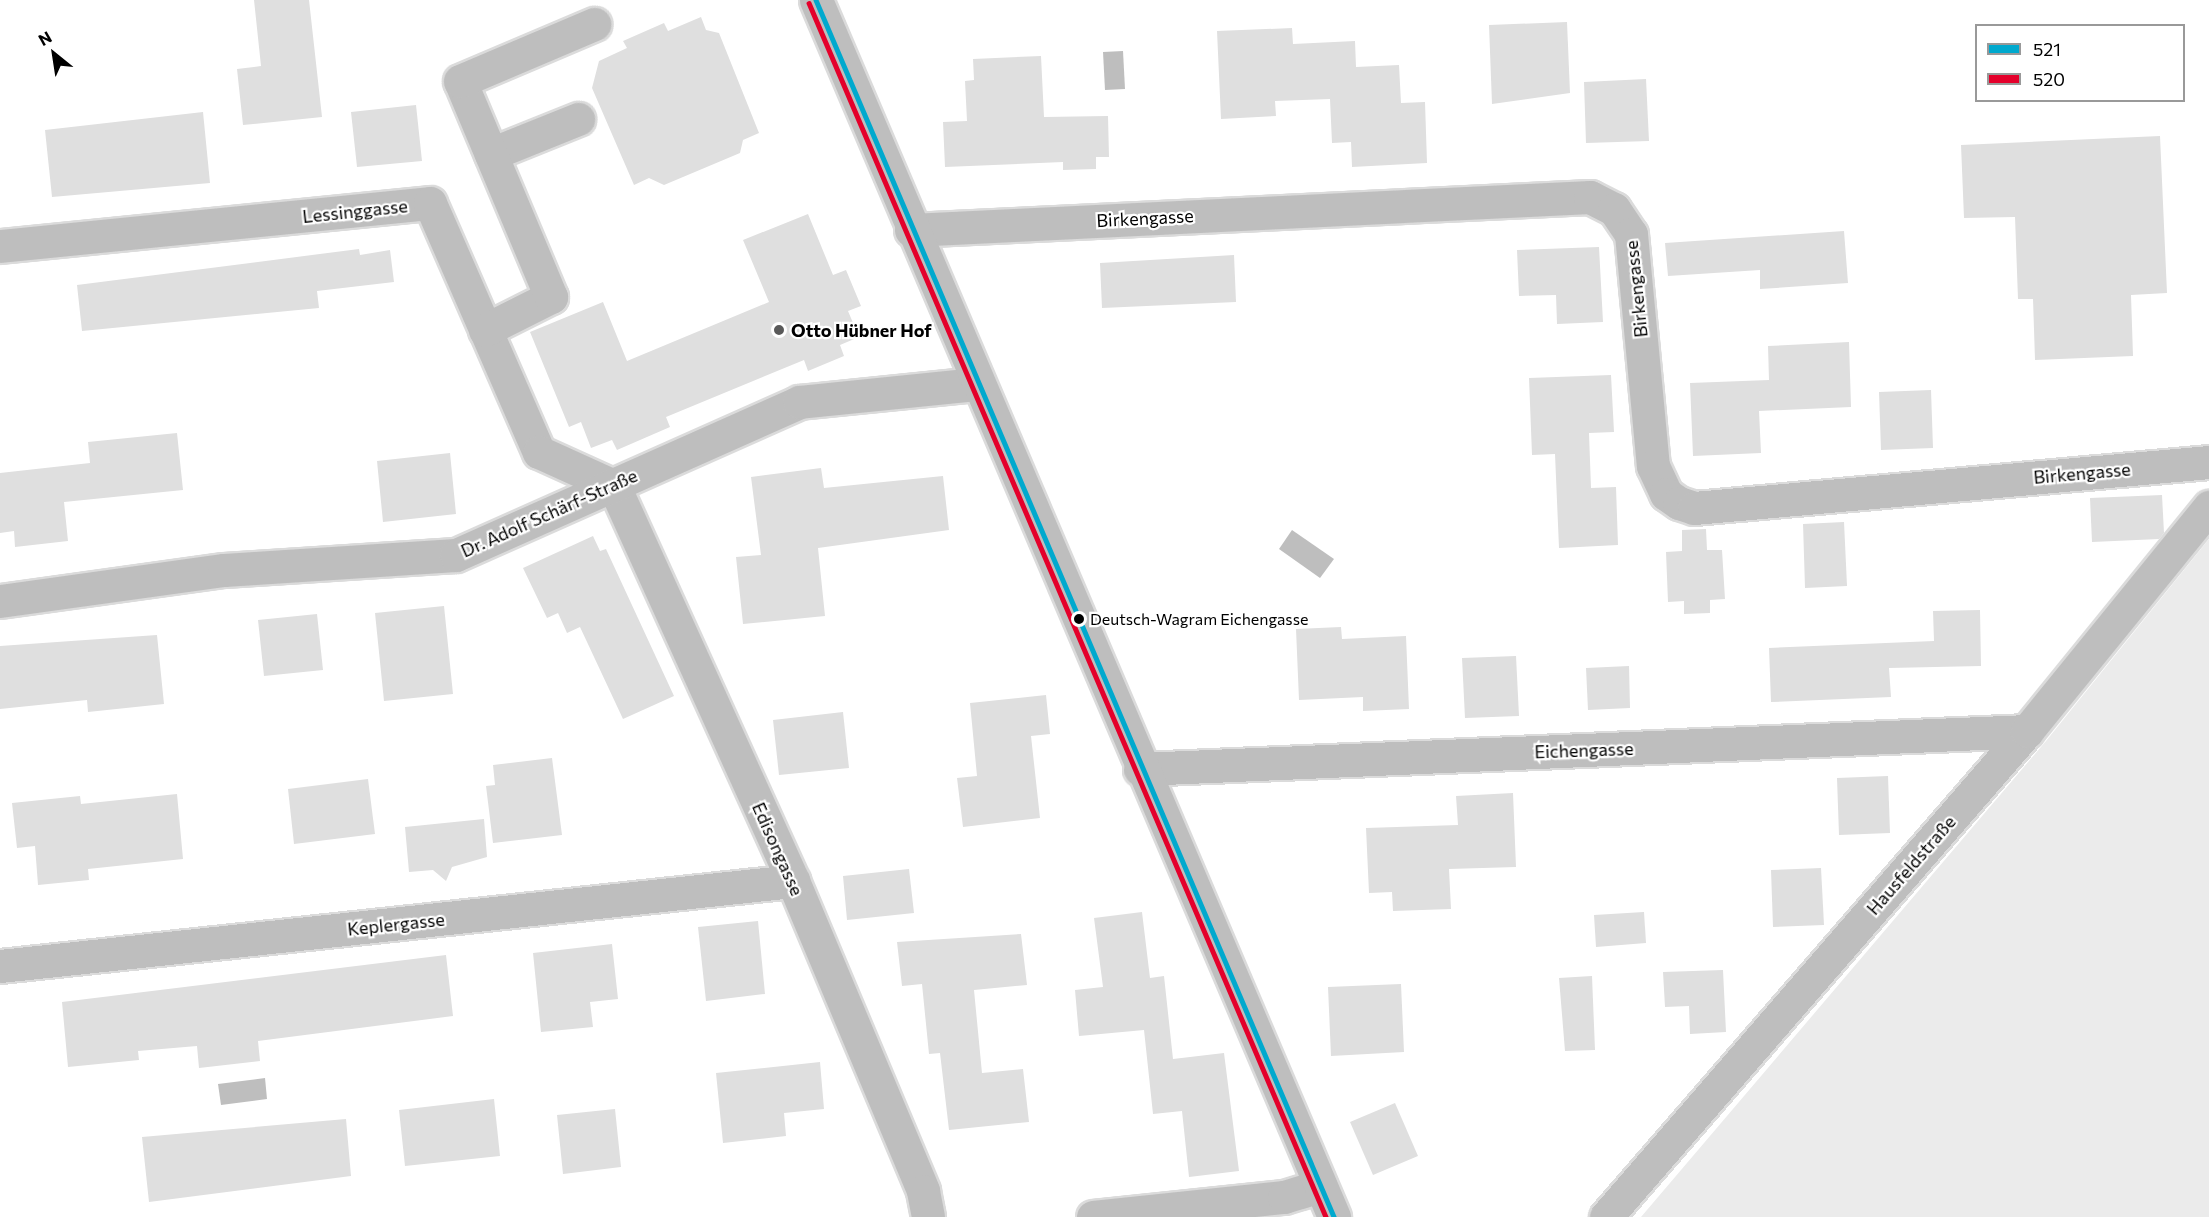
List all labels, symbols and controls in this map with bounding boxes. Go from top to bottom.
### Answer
north arrow [24,24,84,84]
legend [1975,24,2185,102]
text: N [35,27,55,49]
text: 521 [2033,38,2061,60]
text: 520 [2033,68,2065,90]
street label: Lessinggasse [301,195,409,227]
street label: Birkengasse [1096,205,1194,231]
street label: Birkengasse [1620,239,1652,339]
place label: Otto Hübner Hof [791,319,932,341]
marker: Otto Hübner Hof [772,323,786,337]
street label: Birkengasse [2033,458,2131,488]
street label: Dr. Adolf Schärf-Straße [457,464,641,562]
place label: Deutsch-Wagram Eichengasse [1090,609,1308,629]
marker: Deutsch-Wagram Eichengasse [1073,613,1085,625]
street label: Eichengasse [1534,737,1634,763]
street label: Edisongasse [748,799,808,899]
street label: Hausfeldstraße [1862,811,1960,919]
street label: Keplergasse [346,908,446,940]

